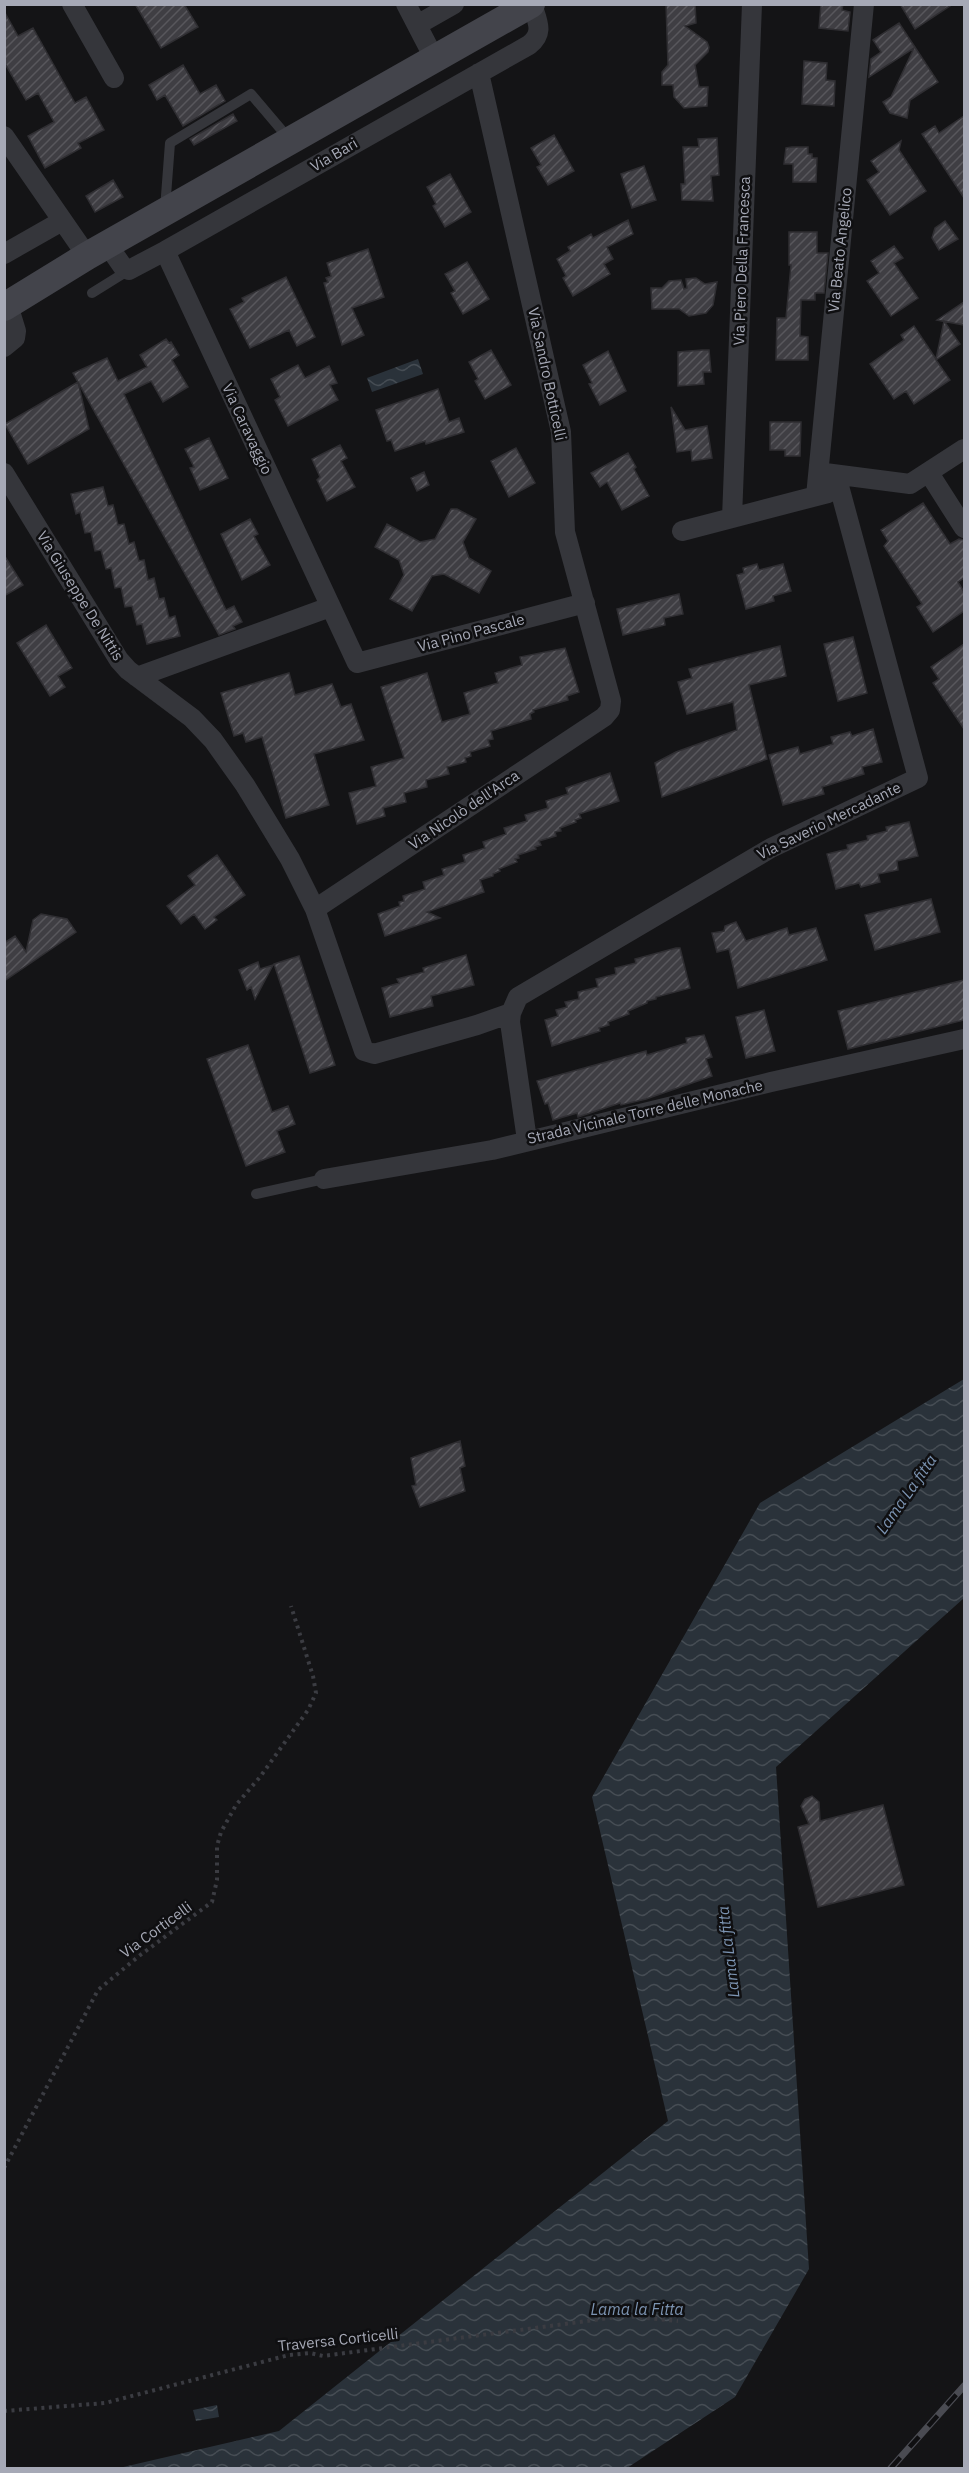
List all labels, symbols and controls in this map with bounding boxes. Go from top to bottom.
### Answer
street label: Via Bari [307,133,361,176]
street label: Via Piero Della Francesca [729,176,754,346]
street label: Via Beato Angelico [823,187,856,313]
street label: Via Sandro Botticelli [524,306,571,442]
street label: Via Caravaggio [218,380,277,477]
street label: Via Giuseppe De Nittis [33,527,128,664]
street label: Via Pino Pascale [415,609,526,656]
street label: Via Nicolò dell'Arca [405,766,523,854]
street label: Via Saverio Mercadante [754,777,904,864]
street label: Strada Vicinale Torre delle Monache [525,1075,765,1148]
water label: Lama La fitta [871,1450,941,1538]
street label: Via Corticelli [116,1897,195,1962]
water label: Lama La fitta [712,1905,744,1999]
water label: Lama la Fitta [590,2299,684,2319]
street label: Traversa Corticelli [277,2324,399,2355]

